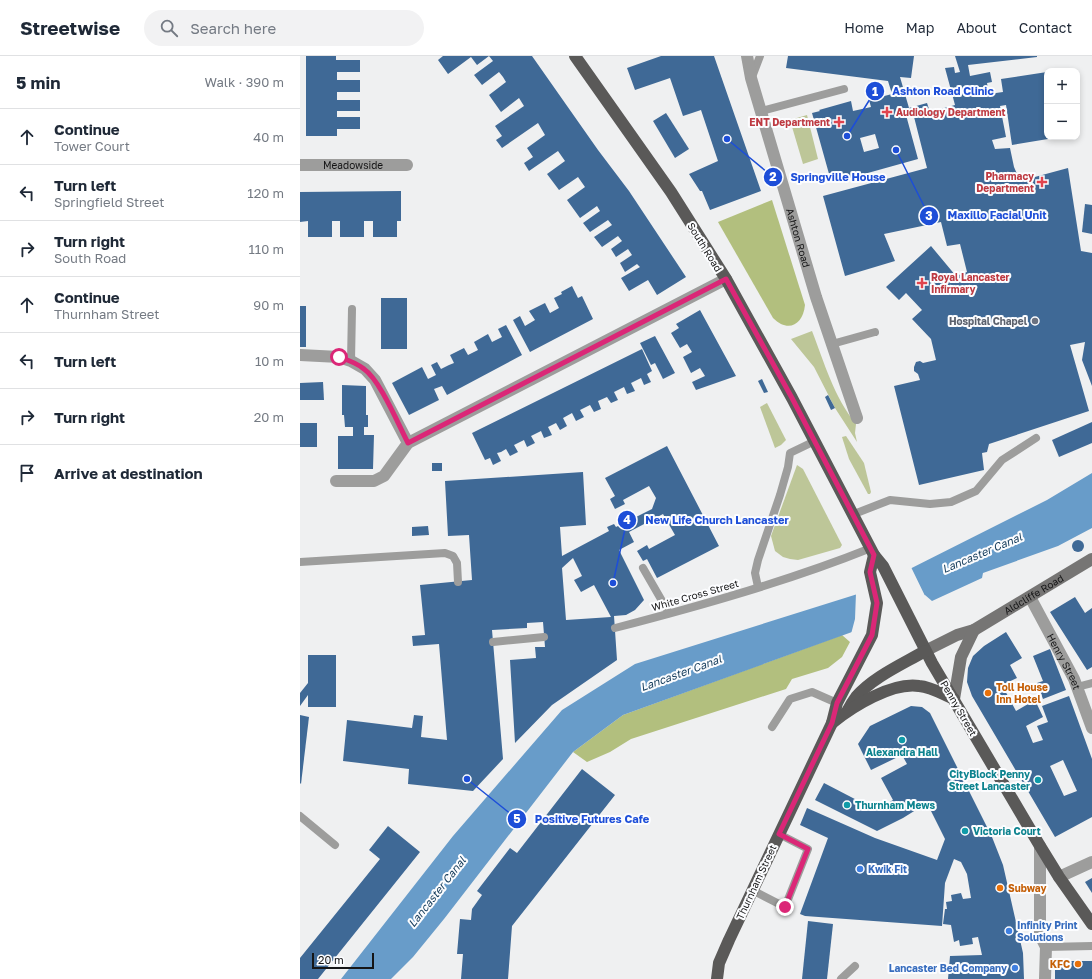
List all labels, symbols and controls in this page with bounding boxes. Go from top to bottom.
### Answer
search box [144,10,424,46]
text: Streetwise [20,16,120,39]
icon: search [158,17,180,39]
text: Search here [190,19,276,37]
text: Home [844,19,884,36]
text: Map [906,19,934,36]
text: About [956,19,997,36]
text: Contact [1019,19,1072,36]
map controls [1044,68,1080,140]
button: + [1044,68,1080,104]
text: 5 min [16,72,60,93]
text: Walk · 390 m [205,74,284,90]
callout: Ashton Road Clinic [865,80,1002,103]
text: 1 [872,84,878,99]
text: Ashton Road Clinic [892,84,994,97]
button: − [1044,104,1080,140]
marker: Audiology Department [881,106,893,118]
place label: Audiology Department [896,106,1006,118]
place label: ENT Department [749,116,830,128]
marker: ENT Department [833,116,845,128]
text: Continue [54,120,120,138]
icon: ahead [16,126,38,148]
text: 40 m [253,129,284,145]
text: Tower Court [54,138,130,154]
street label: Meadowside [323,159,383,171]
callout: Springville House [763,165,894,188]
text: 2 [769,169,777,184]
text: Springville House [790,170,886,183]
place label: Pharmacy Department [976,170,1034,194]
text: Turn left [54,176,116,194]
marker: Pharmacy Department [1037,177,1047,187]
icon: left [16,182,38,204]
text: 120 m [247,185,284,201]
text: Springfield Street [54,194,164,210]
callout: Maxillo Facial Unit [919,204,1055,227]
street label: Ashton Road [784,207,813,269]
text: 3 [925,208,933,223]
text: Maxillo Facial Unit [947,208,1047,221]
street label: South Road [685,220,725,274]
text: Turn right [54,232,125,250]
icon: right [16,238,38,260]
text: 110 m [249,241,284,257]
text: South Road [54,250,126,266]
place label: Royal Lancaster Infirmary [931,271,1010,295]
marker: Royal Lancaster Infirmary [916,277,928,289]
text: Continue [54,288,120,306]
icon: ahead [16,294,38,316]
text: 90 m [253,297,284,313]
text: Thurnham Street [54,306,160,322]
place label: Hospital Chapel [949,315,1028,327]
marker: Hospital Chapel [1030,316,1040,326]
route start [330,348,348,366]
icon: left [16,350,38,372]
text: Turn left [54,352,116,370]
text: 10 m [255,353,284,369]
icon: right [16,406,38,428]
text: Turn right [54,408,125,426]
text: 20 m [254,409,284,425]
icon: arrive [16,462,38,484]
text: Arrive at destination [54,464,203,482]
callout: New Life Church Lancaster [617,508,796,531]
text: 4 [623,512,631,527]
text: New Life Church Lancaster [645,513,789,526]
water label: Lancaster Canal [940,530,1024,575]
street label: Aldcliffe Road [1002,572,1065,617]
street label: White Cross Street [650,577,740,613]
street label: Henry Street [1045,631,1083,691]
water label: Lancaster Canal [638,652,724,693]
street label: Penny Street [938,678,980,738]
place label: Toll House Inn Hotel [996,681,1048,705]
marker: Toll House Inn Hotel [983,688,993,698]
marker: Alexandra Hall [897,735,907,745]
place label: Alexandra Hall [866,746,939,758]
place label: CityBlock Penny Street Lancaster [949,768,1030,792]
marker: CityBlock Penny Street Lancaster [1033,775,1043,785]
place label: Thurnham Mews [855,799,936,811]
marker: Thurnham Mews [842,800,852,810]
callout: Positive Futures Cafe [507,808,657,831]
text: 5 [513,811,521,826]
text: Positive Futures Cafe [535,812,650,825]
place label: Victoria Court [973,825,1041,837]
marker: Victoria Court [960,826,970,836]
street label: Thurnham Street [733,843,779,921]
water label: Lancaster Canal [405,854,468,929]
place label: Kwik Fit [868,863,907,875]
marker: Kwik Fit [855,864,865,874]
place label: Subway [1008,882,1046,894]
marker: Subway [995,883,1005,893]
route end [776,898,794,916]
place label: Infinity Print Solutions [1017,919,1078,943]
marker: Infinity Print Solutions [1004,926,1014,936]
scale bar [312,951,374,970]
text: 20 m [318,953,344,966]
place label: KFC [1050,958,1070,970]
marker: KFC [1073,959,1083,969]
place label: Lancaster Bed Company [889,962,1007,974]
marker: Lancaster Bed Company [1010,963,1020,973]

